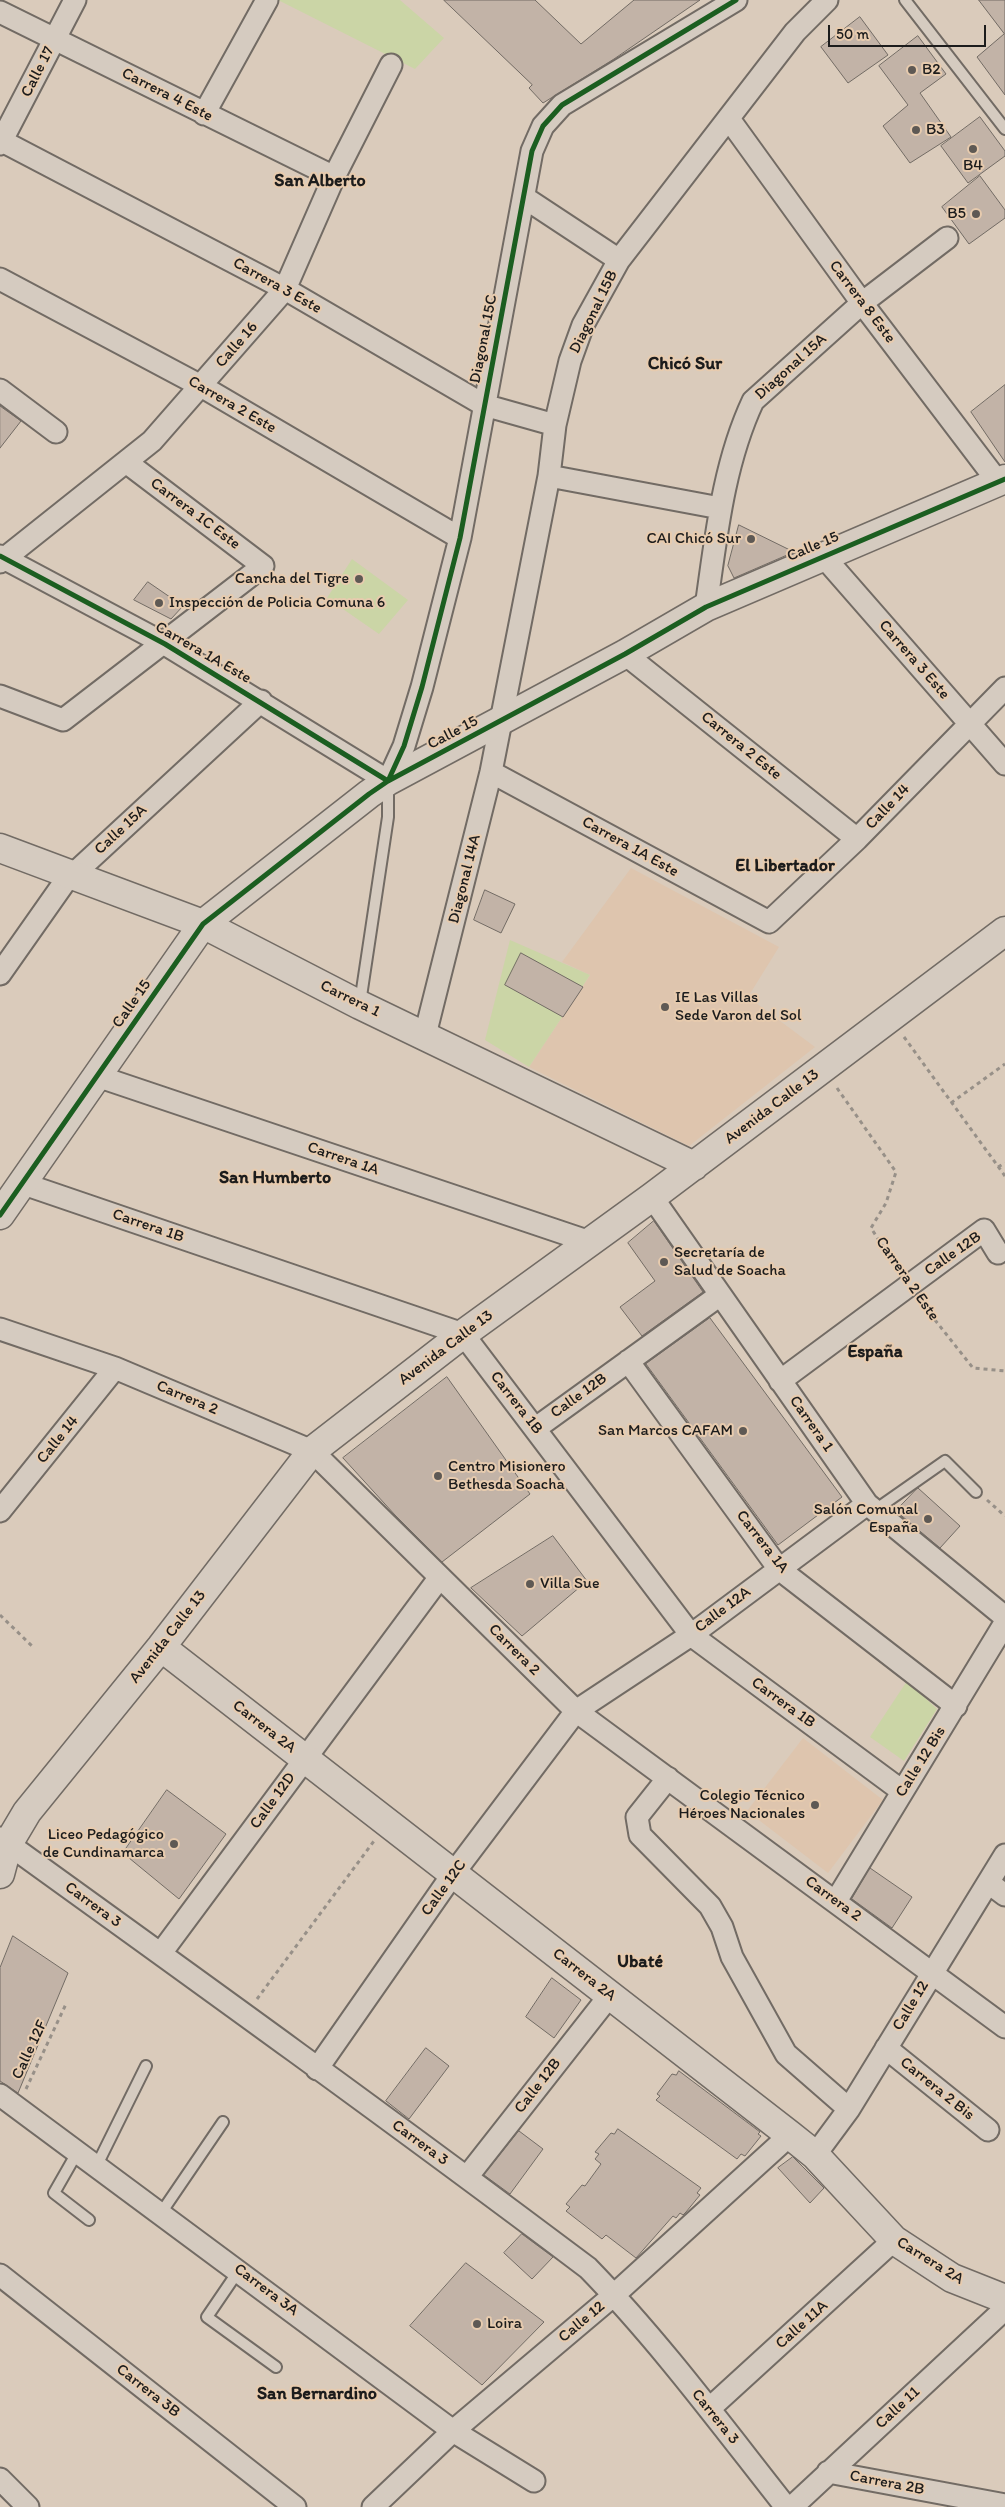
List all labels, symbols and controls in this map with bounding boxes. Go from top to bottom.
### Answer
scale bar [830,15,988,47]
text: 50 m [836,25,869,43]
street label: Calle 17 [17,43,59,101]
place label: B2 [922,60,941,80]
street label: Carrera 4 Este [118,64,216,126]
marker: B2 [906,64,918,76]
place label: B3 [926,120,945,140]
marker: B3 [910,124,922,136]
marker: B4 [967,143,979,155]
place label: B4 [963,156,983,176]
district label: San Alberto [274,170,366,192]
place label: B5 [947,204,966,224]
marker: B5 [970,208,982,220]
street label: Carrera 3 Este [229,254,325,318]
street label: Carrera 8 Este [825,257,899,347]
street label: Diagonal 15B [566,267,622,357]
street label: Diagonal 15C [466,293,502,385]
street label: Calle 16 [212,318,262,372]
street label: Diagonal 15A [751,330,831,404]
district label: Chicó Sur [648,353,722,375]
street label: Carrera 2 Este [185,372,279,438]
street label: Carrera 1C Este [146,474,244,554]
street label: Calle 15 [784,527,842,567]
place label: CAI Chicó Sur [646,529,741,549]
marker: CAI Chicó Sur [745,533,757,545]
place label: Cancha del Tigre [235,569,349,589]
marker: Cancha del Tigre [353,573,365,585]
place label: Inspección de Policia Comuna 6 [169,593,385,613]
marker: Inspección de Policia Comuna 6 [153,597,165,609]
street label: Carrera 3 Este [874,616,954,704]
street label: Carrera 1A Este [152,618,254,688]
street label: Carrera 2 Este [697,708,785,784]
street label: Calle 15 [424,712,482,754]
street label: Calle 14 [862,780,914,834]
street label: Calle 15A [91,801,151,859]
street label: Carrera 1A Este [578,812,682,882]
street label: Diagonal 14A [445,832,485,926]
district label: El Libertador [735,855,835,877]
street label: Calle 15 [108,976,156,1032]
street label: Carrera 1 [317,976,383,1022]
place label: IE Las Villas Sede Varon del Sol [675,988,802,1026]
marker: IE Las Villas Sede Varon del Sol [659,1001,671,1013]
street label: Avenida Calle 13 [721,1065,823,1149]
street label: Carrera 1A [305,1138,381,1180]
district label: San Humberto [219,1167,331,1189]
street label: Carrera 1B [110,1205,186,1247]
street label: Calle 12B [921,1227,985,1281]
street label: Carrera 2 Este [871,1233,943,1325]
place label: Secretaría de Salud de Soacha [674,1243,786,1281]
marker: Secretaría de Salud de Soacha [658,1256,670,1268]
street label: Avenida Calle 13 [395,1306,497,1390]
district label: España [847,1341,903,1363]
street label: Carrera 1B [485,1368,547,1438]
street label: Calle 12B [547,1369,611,1423]
street label: Carrera 2 [153,1376,221,1420]
street label: Carrera 1 [785,1392,837,1456]
street label: Calle 14 [33,1412,83,1468]
place label: San Marcos CAFAM [598,1421,733,1441]
marker: San Marcos CAFAM [737,1425,749,1437]
place label: Centro Misionero Bethesda Soacha [448,1457,566,1495]
marker: Centro Misionero Bethesda Soacha [432,1470,444,1482]
place label: Salón Comunal España [814,1500,918,1538]
street label: Carrera 1A [731,1507,793,1577]
marker: Salón Comunal España [922,1513,934,1525]
place label: Villa Sue [540,1574,599,1594]
marker: Villa Sue [524,1578,536,1590]
street label: Calle 12A [691,1583,755,1637]
street label: Avenida Calle 13 [126,1586,210,1688]
street label: Carrera 2 [484,1620,544,1680]
street label: Carrera 1B [747,1673,819,1733]
street label: Carrera 2A [228,1696,300,1758]
street label: Calle 12 Bis [892,1723,950,1801]
street label: Calle 12D [246,1769,300,1833]
place label: Colegio Técnico Héroes Nacionales [678,1786,805,1824]
marker: Colegio Técnico Héroes Nacionales [809,1799,821,1811]
place label: Liceo Pedagógico de Cundinamarca [43,1825,164,1863]
marker: Liceo Pedagógico de Cundinamarca [168,1838,180,1850]
street label: Calle 12C [417,1856,471,1920]
street label: Carrera 2 [801,1872,865,1926]
street label: Carrera 3 [61,1878,125,1932]
street label: Carrera 2A [548,1944,620,2006]
district label: Ubaté [617,1951,663,1973]
street label: Calle 12 [889,1978,933,2034]
street label: Calle 12F [8,2017,52,2083]
street label: Carrera 2 Bis [896,2053,978,2125]
street label: Calle 12B [510,2054,566,2118]
street label: Carrera 3 [388,2116,452,2170]
street label: Carrera 2A [893,2233,967,2289]
street label: Carrera 3A [230,2260,302,2320]
street label: Calle 11A [772,2296,832,2354]
street label: Calle 12 [555,2297,609,2347]
place label: Loira [487,2314,522,2334]
marker: Loira [471,2318,483,2330]
street label: Carrera 3B [112,2360,184,2422]
district label: San Bernardino [257,2383,377,2405]
street label: Calle 11 [872,2383,924,2433]
street label: Carrera 3 [687,2385,743,2449]
street label: Carrera 2B [848,2466,926,2500]

